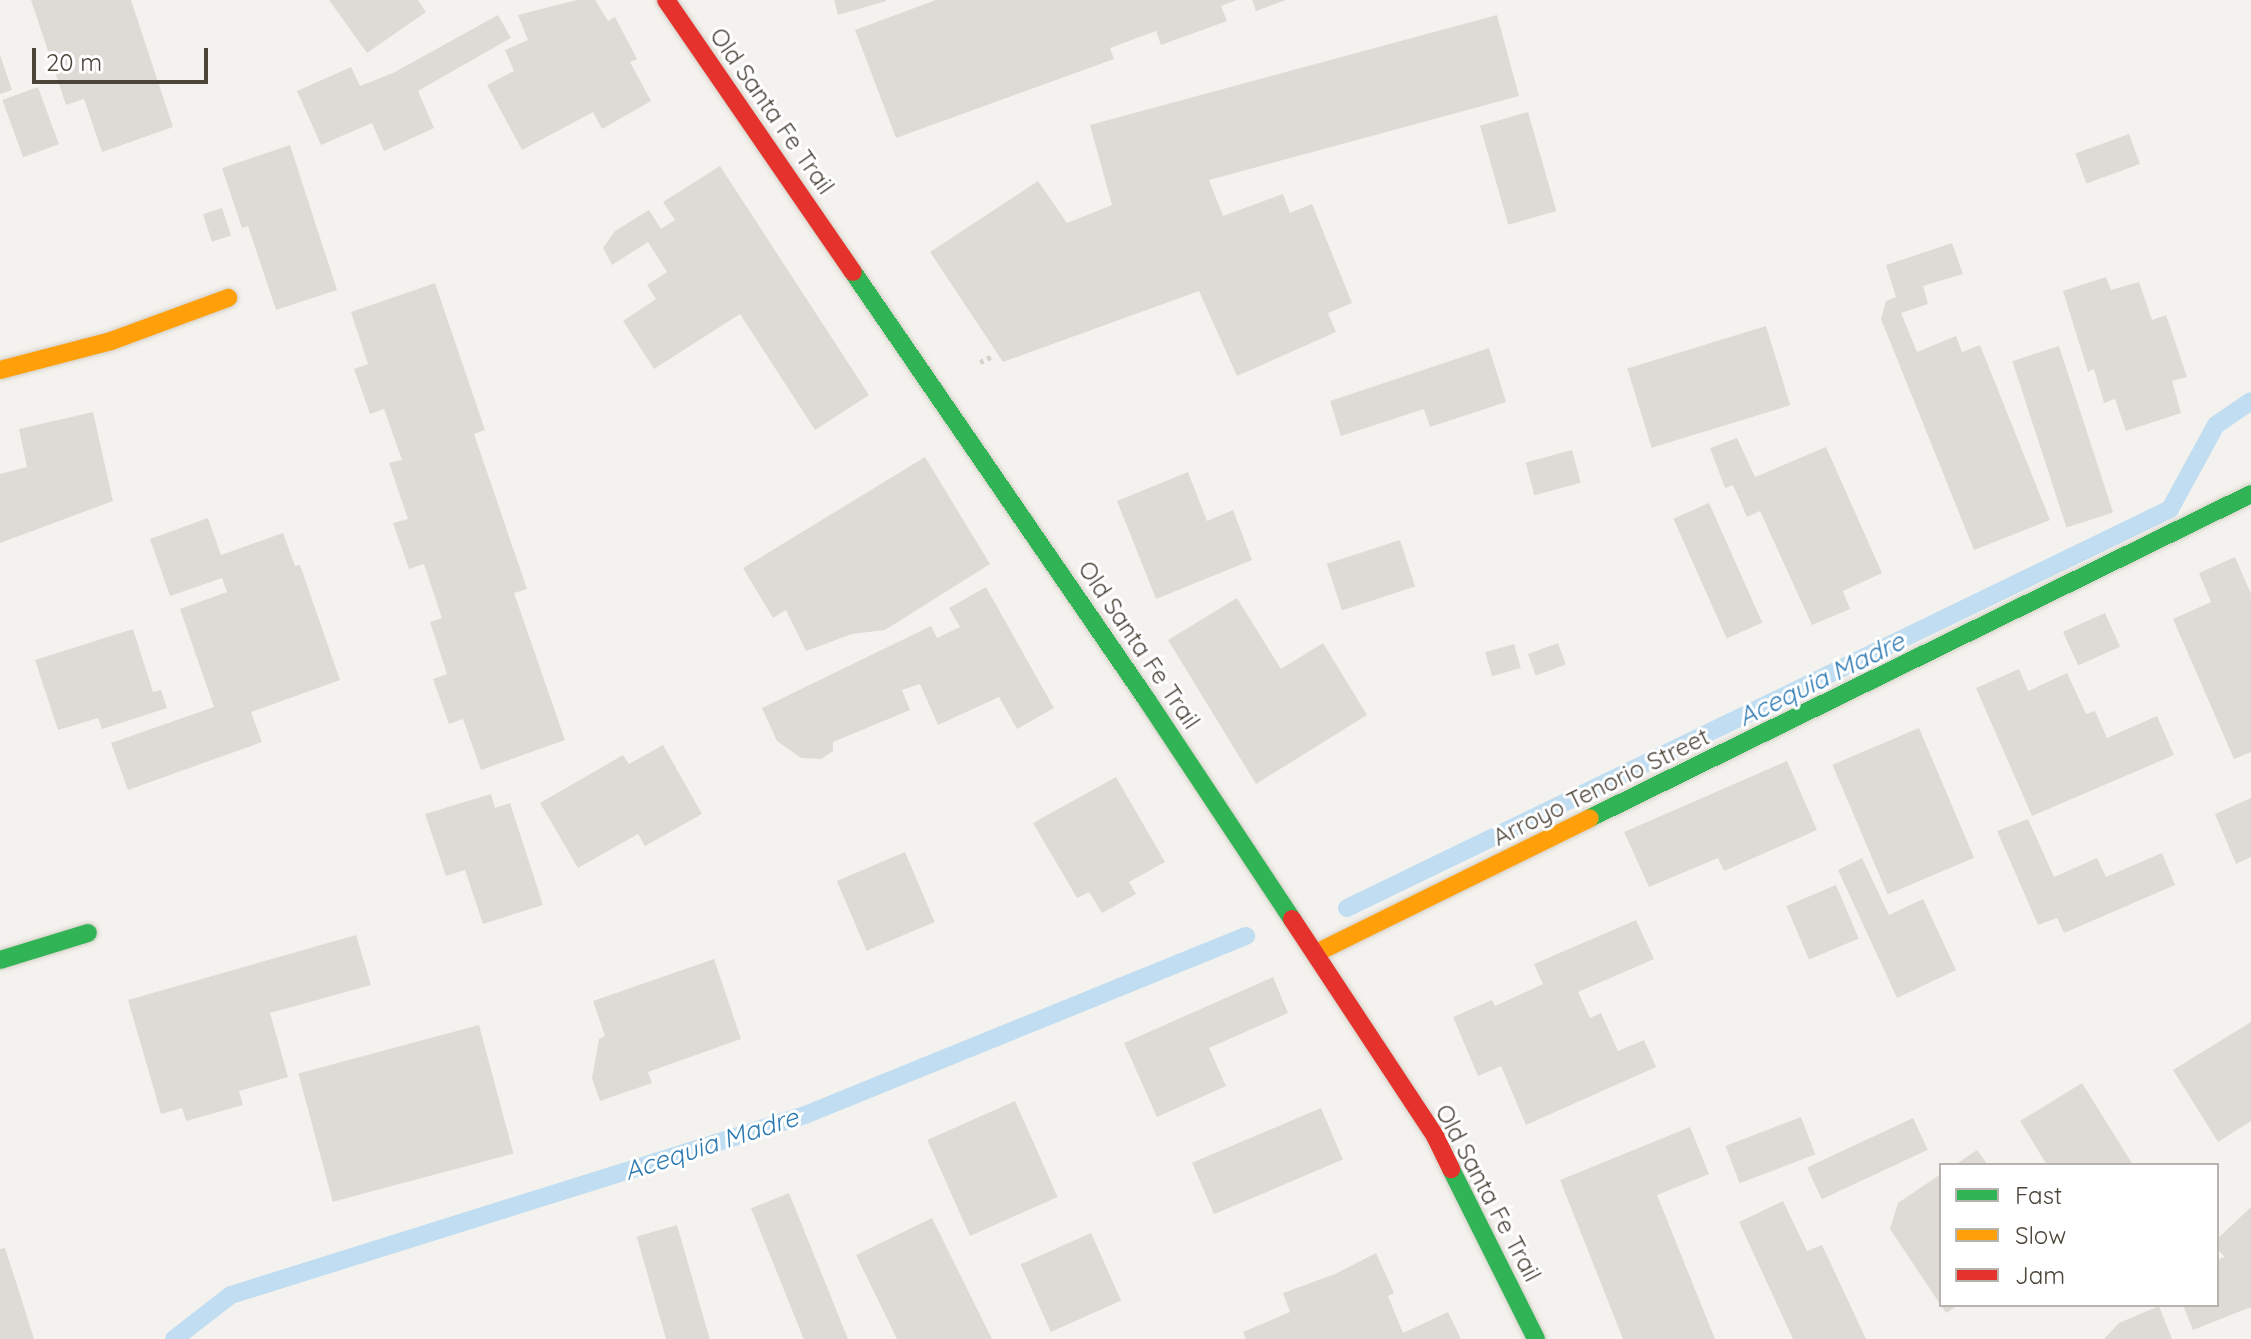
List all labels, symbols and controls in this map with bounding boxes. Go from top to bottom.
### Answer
street label: Old Santa Fe Trail [704,22,840,200]
scale bar [36,32,212,82]
text: 20 m [46,47,102,77]
street label: Old Santa Fe Trail [1072,556,1206,734]
water label: Acequia Madre [1733,625,1909,733]
street label: Arroyo Tenorio Street [1488,722,1714,852]
street label: Old Santa Fe Trail [1429,1100,1547,1286]
water label: Acequia Madre [620,1101,802,1187]
legend [1939,1163,2219,1307]
text: Fast [2015,1180,2062,1210]
text: Slow [2015,1220,2066,1250]
text: Jam [2015,1260,2065,1290]

